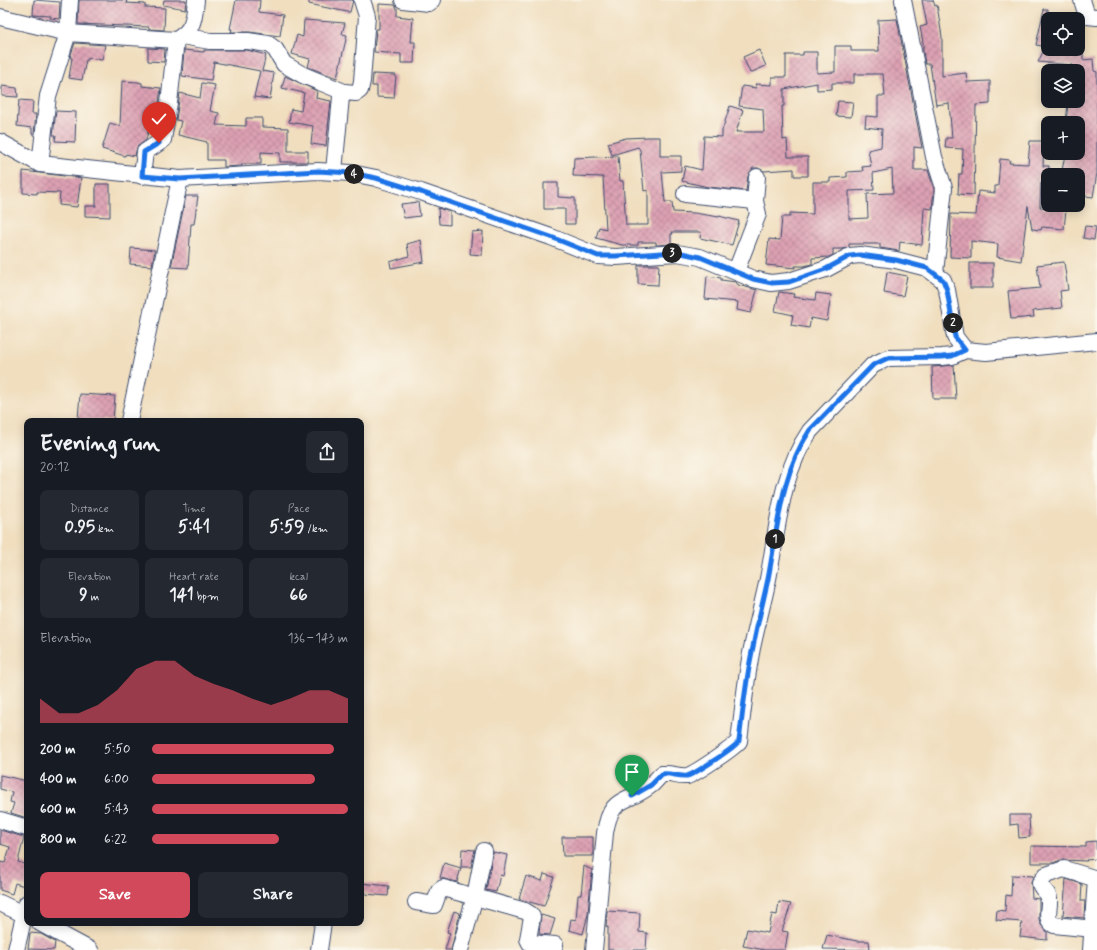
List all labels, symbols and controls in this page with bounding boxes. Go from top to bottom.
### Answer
map controls [1041,12,1085,212]
button: locate [1041,12,1085,56]
button: layers [1041,64,1085,108]
pin [142,102,176,143]
icon: check [148,108,170,130]
button: + [1041,116,1085,160]
pin: 4 [344,164,364,184]
text: 4 [351,167,357,181]
button: − [1041,168,1085,212]
pin: 3 [662,243,682,263]
text: 3 [670,246,674,260]
pin: 2 [943,313,963,333]
text: 2 [950,316,956,330]
text: Evening run [40,430,160,458]
button: share [306,431,348,473]
text: 20:12 [40,459,70,476]
text: Distance [70,502,109,516]
text: Time [182,502,206,516]
text: Pace [288,502,310,516]
text: 0.95 [65,516,95,538]
text: 5:41 [178,516,210,538]
text: 5:59 [269,516,304,538]
text: km [95,522,114,536]
text: /km [304,522,328,536]
pin: 1 [765,529,785,549]
text: 1 [773,532,777,546]
text: Elevation [68,570,111,584]
text: Heart rate [169,570,219,584]
text: kcal [289,570,308,584]
text: 9 [79,584,88,606]
text: 141 [169,584,194,606]
text: 66 [290,584,308,606]
text: m [88,590,99,604]
text: bpm [194,590,219,604]
text: Elevation [40,630,91,647]
text: 136–143 m [288,630,348,647]
text: 200 m [40,741,75,758]
text: 5:50 [104,741,131,758]
pin [615,755,649,796]
icon: arrive [621,761,643,783]
text: 400 m [40,771,77,788]
text: 6:00 [104,771,129,788]
text: 600 m [40,801,76,818]
text: 5:43 [104,801,128,818]
text: 800 m [40,831,76,848]
text: 6:22 [104,831,127,848]
button: Save [40,872,190,918]
button: Share [198,872,348,918]

